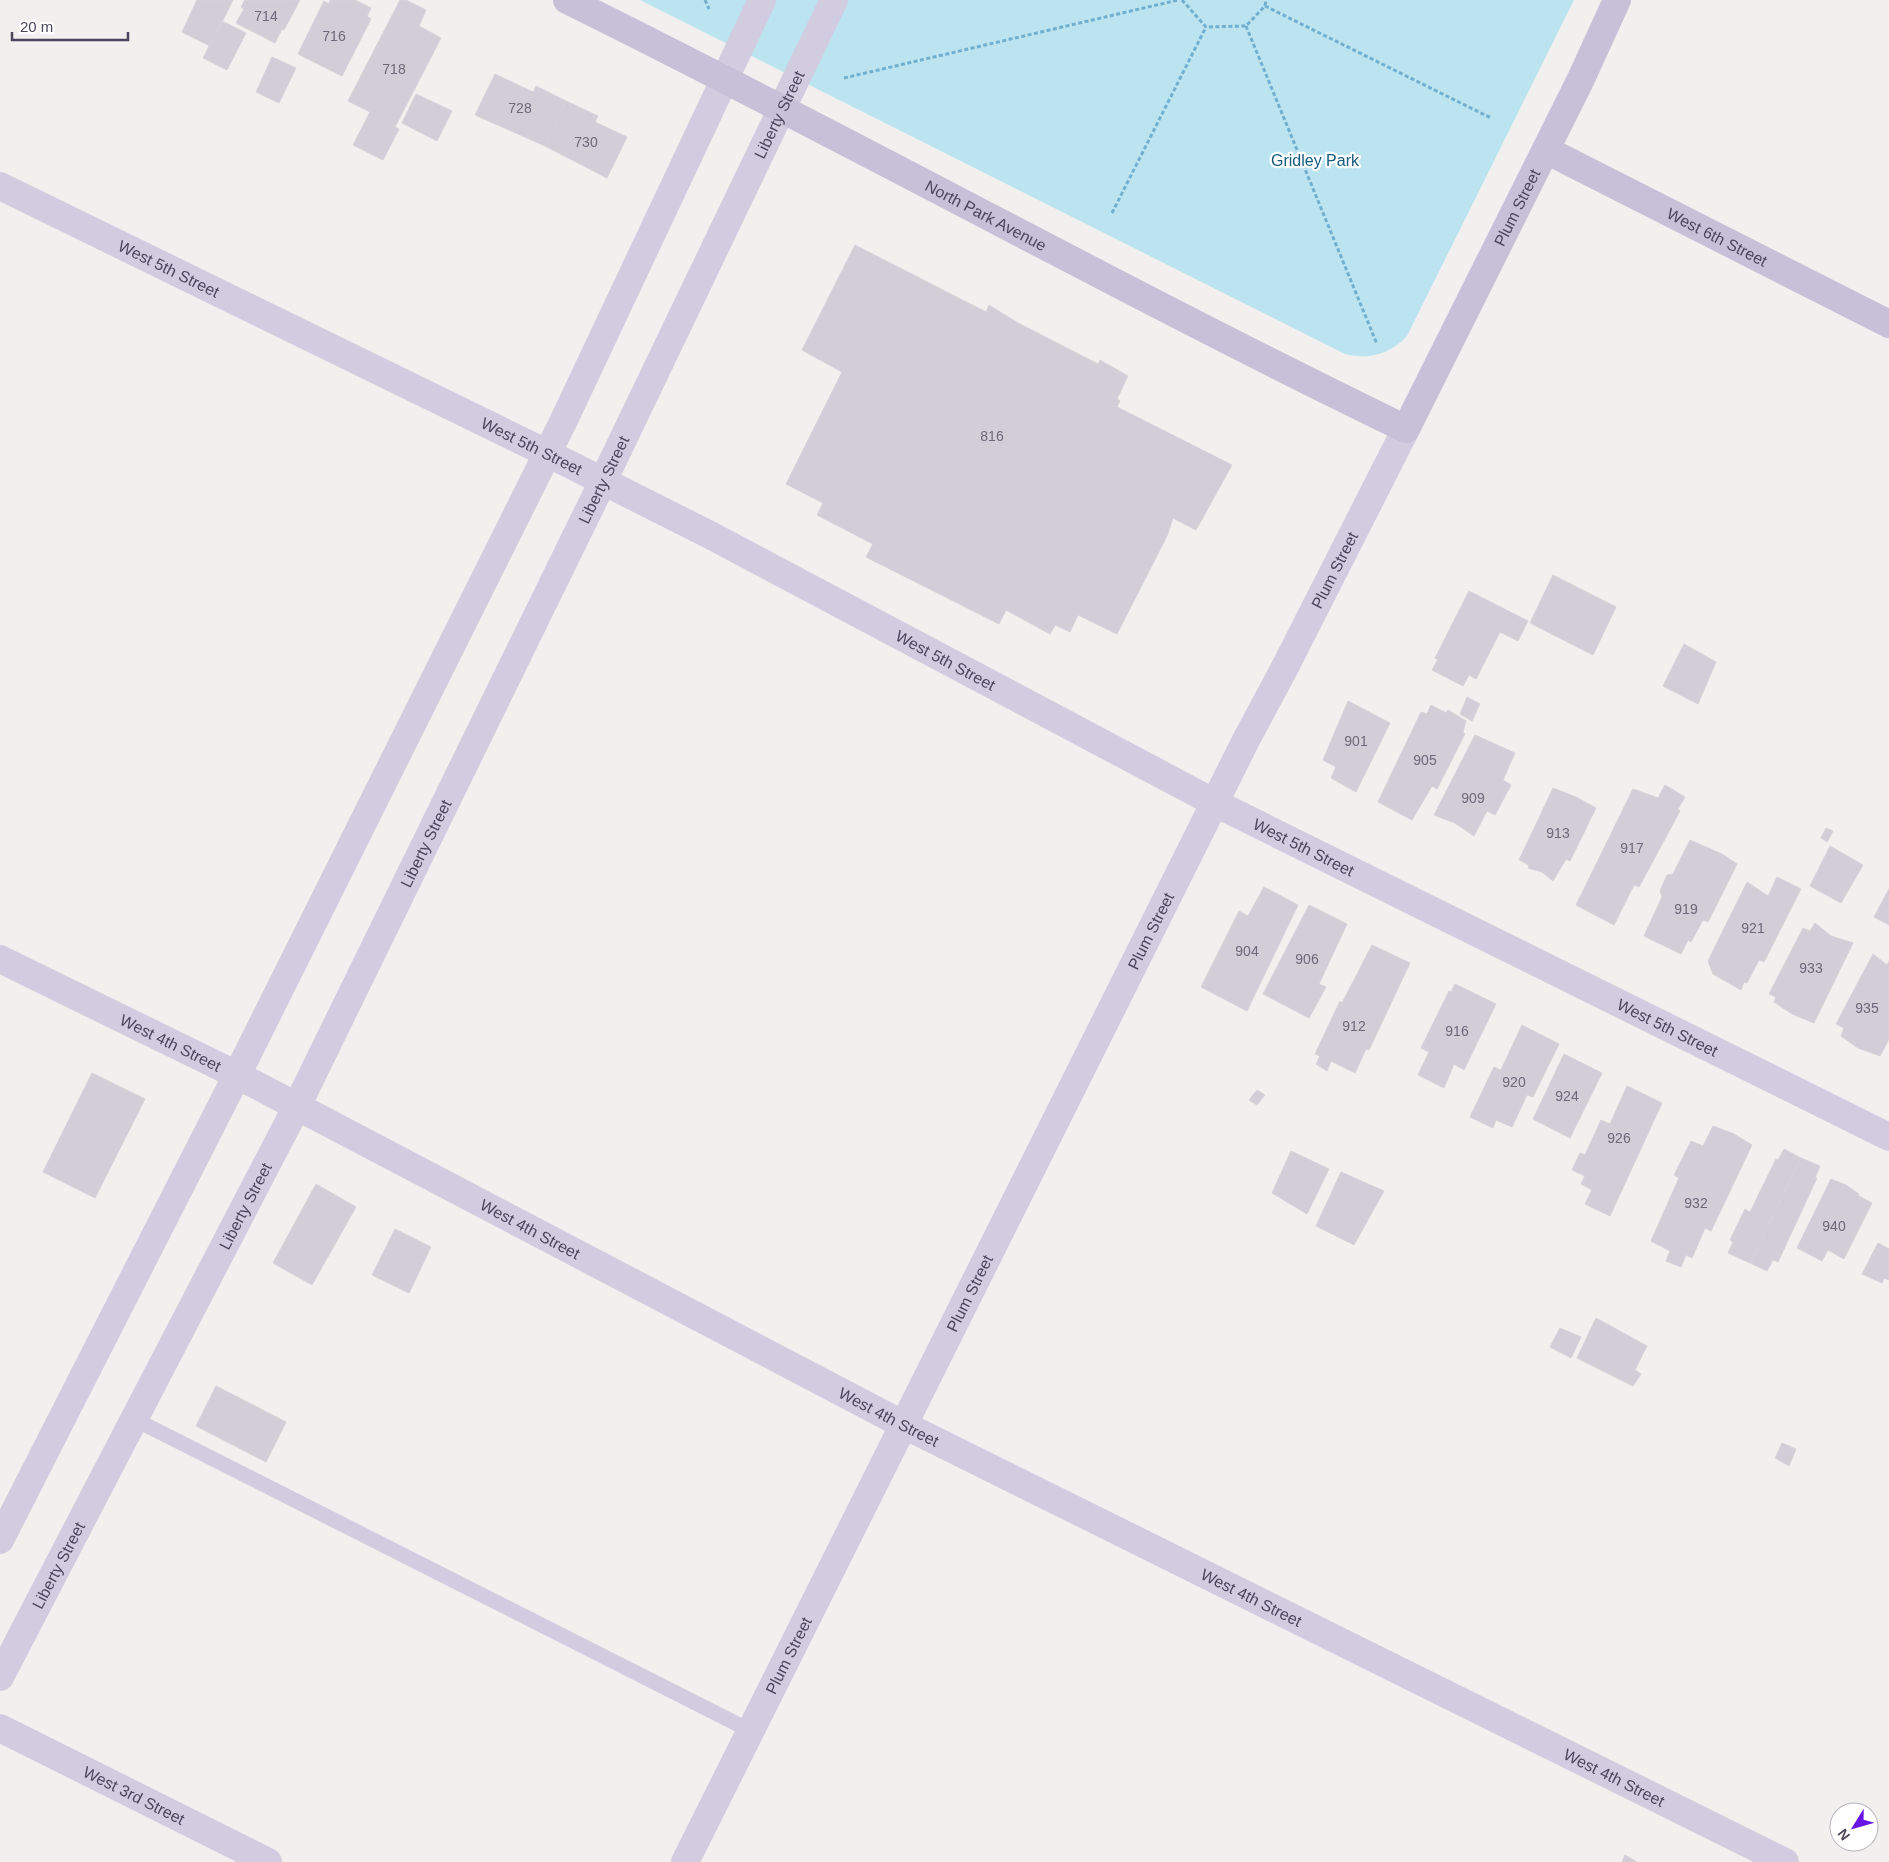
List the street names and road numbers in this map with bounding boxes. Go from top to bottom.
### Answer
street label: Liberty Street [751,68,808,161]
street label: Plum Street [1491,166,1544,249]
street label: North Park Avenue [922,177,1049,254]
street label: West 6th Street [1664,205,1770,270]
street label: West 5th Street [116,237,222,301]
street label: West 5th Street [479,415,585,478]
street label: Liberty Street [576,433,633,526]
street label: Plum Street [1308,529,1362,611]
street label: West 5th Street [893,627,999,694]
street label: Liberty Street [397,797,455,890]
street label: West 5th Street [1251,815,1357,880]
street label: Plum Street [1125,889,1178,972]
street label: West 5th Street [1614,996,1721,1060]
street label: West 4th Street [117,1011,224,1075]
street label: Liberty Street [216,1160,275,1252]
street label: West 4th Street [477,1196,583,1263]
street label: Plum Street [944,1252,996,1335]
street label: West 4th Street [836,1384,942,1450]
street label: Liberty Street [29,1519,88,1612]
street label: West 4th Street [1198,1566,1305,1630]
street label: Plum Street [762,1614,815,1697]
street label: West 4th Street [1561,1746,1668,1810]
street label: West 3rd Street [81,1763,188,1828]

